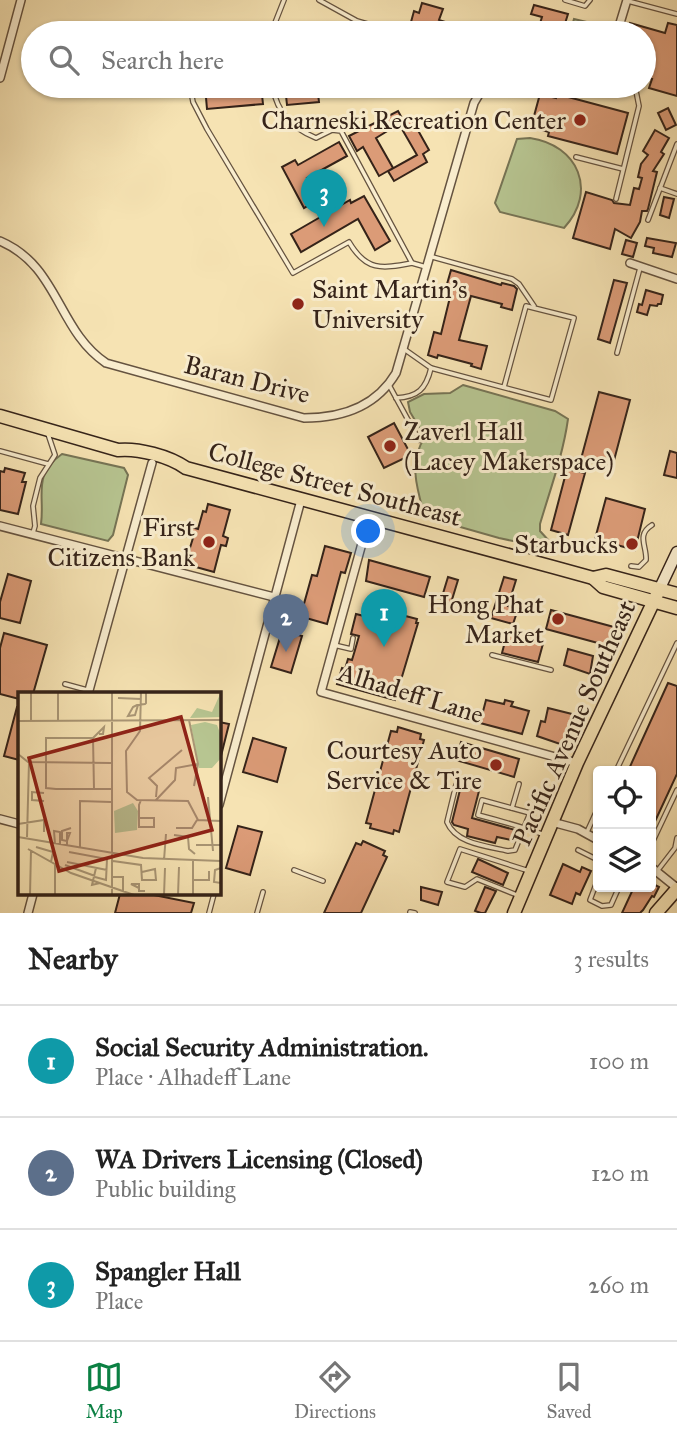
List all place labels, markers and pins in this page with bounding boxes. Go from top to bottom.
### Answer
place label: Charneski Recreation Center [261,104,566,136]
marker: Charneski Recreation Center [572,112,588,128]
pin: 3 [301,169,347,227]
place label: Saint Martin's University [312,273,468,335]
marker: Saint Martin's University [290,296,306,312]
place label: Zaverl Hall (Lacey Makerspace) [404,415,614,477]
marker: Zaverl Hall (Lacey Makerspace) [382,438,398,454]
place label: First Citizens Bank [48,511,196,573]
place label: Starbucks [514,528,618,560]
marker: First Citizens Bank [201,534,217,550]
marker: Starbucks [624,536,640,552]
place label: Hong Phat Market [427,588,544,650]
pin: 1 [361,589,407,647]
pin: 2 [263,594,309,652]
marker: Hong Phat Market [550,611,566,627]
place label: Courtesy Auto Service & Tire [326,734,482,796]
marker: Courtesy Auto Service & Tire [488,757,504,773]

